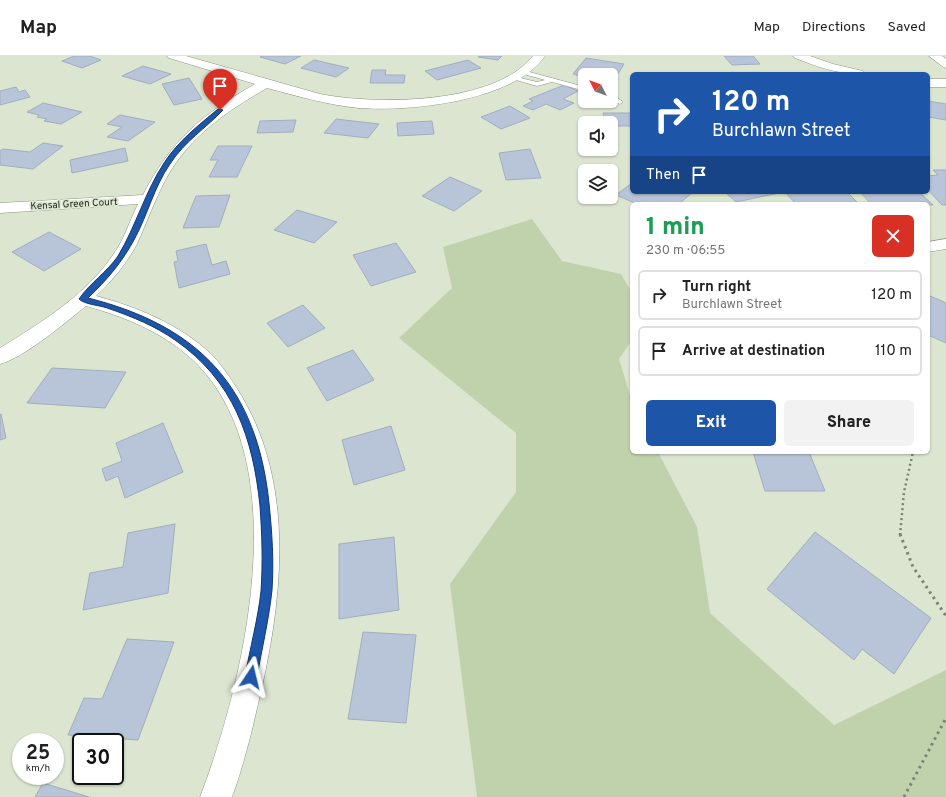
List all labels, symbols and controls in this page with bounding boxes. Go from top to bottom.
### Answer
text: Map [20,16,57,40]
text: Map [754,19,780,36]
text: Directions [802,19,866,36]
text: Saved [888,19,926,36]
north arrow [578,68,618,108]
map controls [578,68,618,204]
pin [203,69,237,110]
icon: arrive [209,75,231,97]
text: 120 m [712,85,790,121]
icon: right [646,88,698,140]
button: sound [578,116,618,156]
text: Burchlawn Street [712,120,851,143]
button: layers [578,164,618,204]
icon: arrive [688,164,710,186]
text: Then [646,166,680,185]
street label: Kensal Green Court [30,196,118,213]
text: 1 min [646,213,705,243]
button: close [872,215,914,257]
text: 230 m · 06:55 [646,243,725,259]
text: Turn right [682,278,751,297]
icon: right [648,284,670,306]
text: 120 m [871,286,912,305]
text: Burchlawn Street [682,297,782,313]
icon: arrive [648,340,670,362]
text: Arrive at destination [682,342,825,361]
text: 110 m [875,342,912,361]
button: Exit [646,400,776,446]
button: Share [784,400,914,446]
position arrow [230,656,272,698]
speed limit sign: 30 [72,733,124,785]
text: 25 [26,741,50,767]
text: km/h [26,762,50,775]

